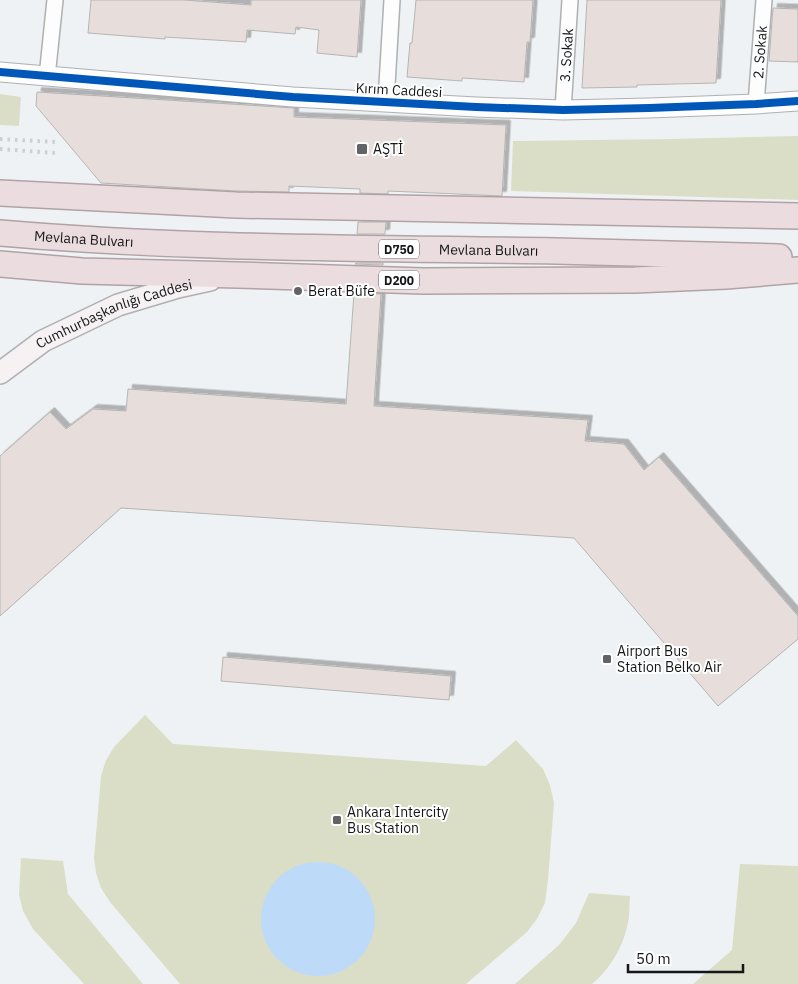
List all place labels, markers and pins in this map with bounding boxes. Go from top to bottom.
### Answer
place label: AŞTİ [373,140,403,158]
marker: AŞTİ [355,142,369,156]
place label: Berat Büfe [308,282,375,300]
marker: Berat Büfe [292,285,304,297]
place label: Airport Bus Station Belko Air [617,642,722,676]
marker: Airport Bus Station Belko Air [601,653,613,665]
place label: Ankara Intercity Bus Station [347,803,448,837]
marker: Ankara Intercity Bus Station [331,814,343,826]

